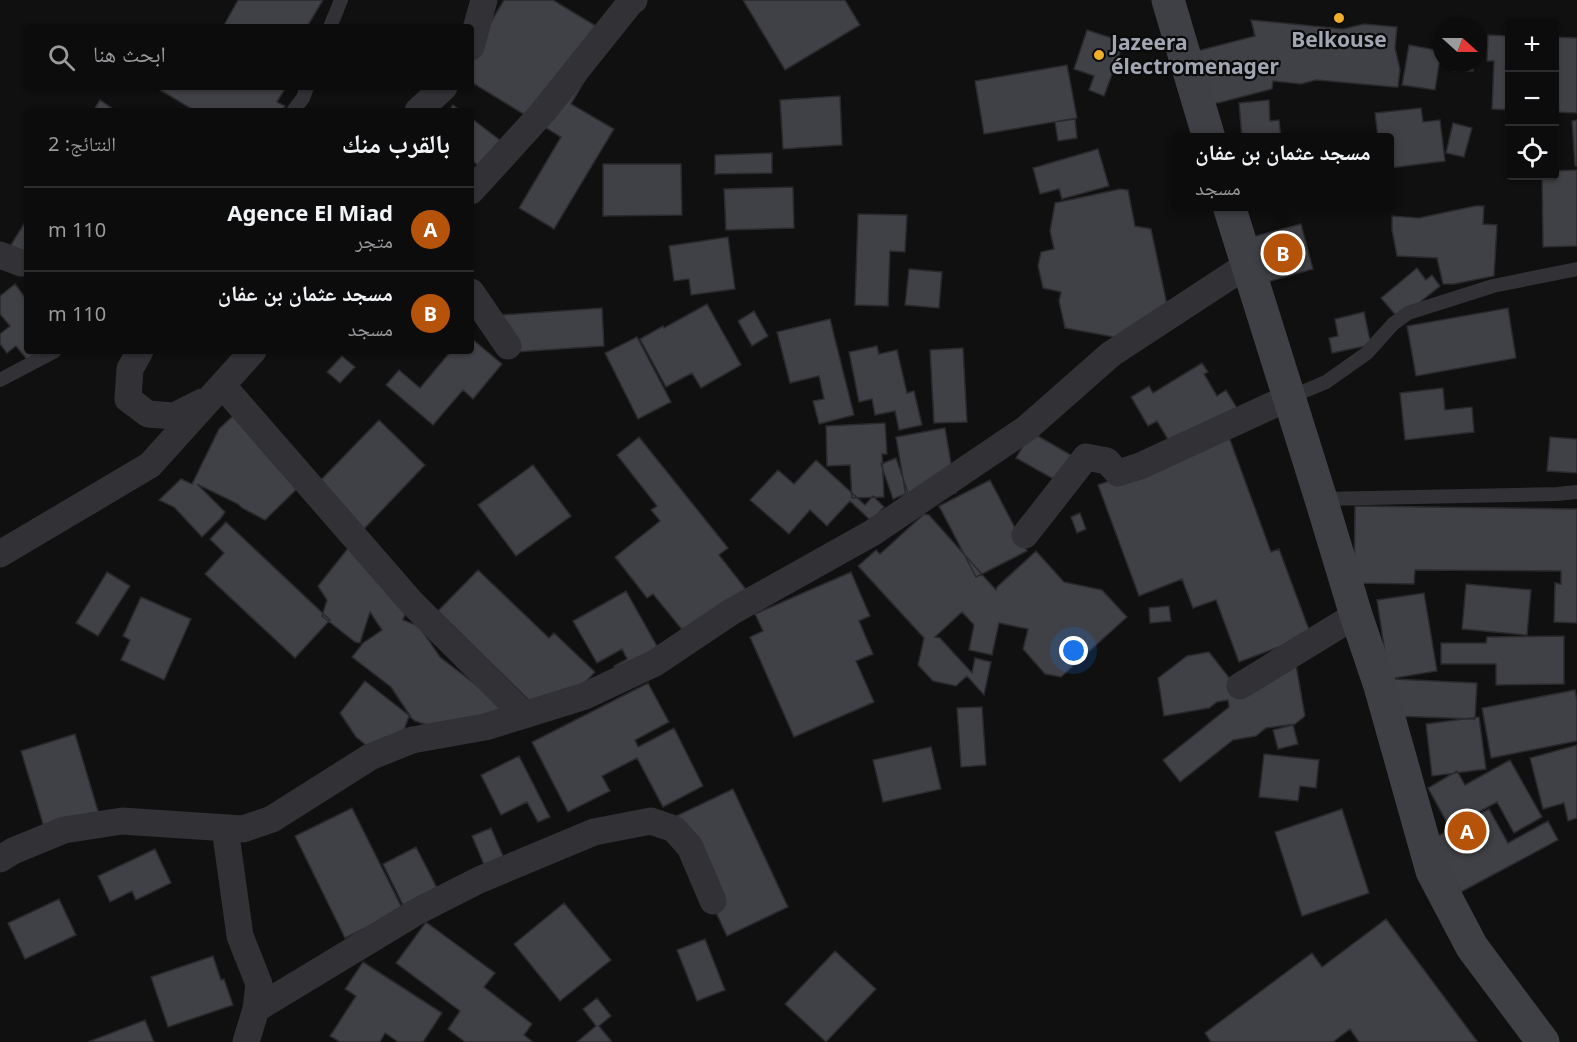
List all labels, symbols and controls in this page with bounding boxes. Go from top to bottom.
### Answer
marker: Belkouse [1332,11,1346,25]
north arrow [1433,18,1487,72]
map controls [1505,18,1559,180]
button: + [1505,18,1559,72]
search box [24,24,474,90]
place label: Belkouse [1291,25,1387,53]
place label: Jazeera électromenager [1109,28,1279,80]
text: ابحث هنا [93,38,166,68]
icon: search [45,41,78,74]
marker: Jazeera électromenager [1092,48,1106,62]
button: − [1505,72,1559,126]
text: بالقرب منك [342,125,450,161]
button: locate [1505,126,1559,180]
text: النتائج: 2 [48,130,116,157]
popup [1172,133,1394,211]
text: مسجد عثمان بن عفان [1195,136,1371,166]
text: مسجد [1195,174,1241,201]
text: Agence El Miad [227,197,393,227]
text: 110 m [48,216,106,243]
text: A [424,216,437,243]
text: متجر [355,227,393,254]
pin: B [1264,230,1302,276]
text: مسجد عثمان بن عفان [218,277,393,307]
text: 110 m [48,300,106,327]
text: B [424,300,437,327]
text: مسجد [348,315,393,342]
your location [1059,636,1088,665]
pin: A [1448,808,1486,854]

